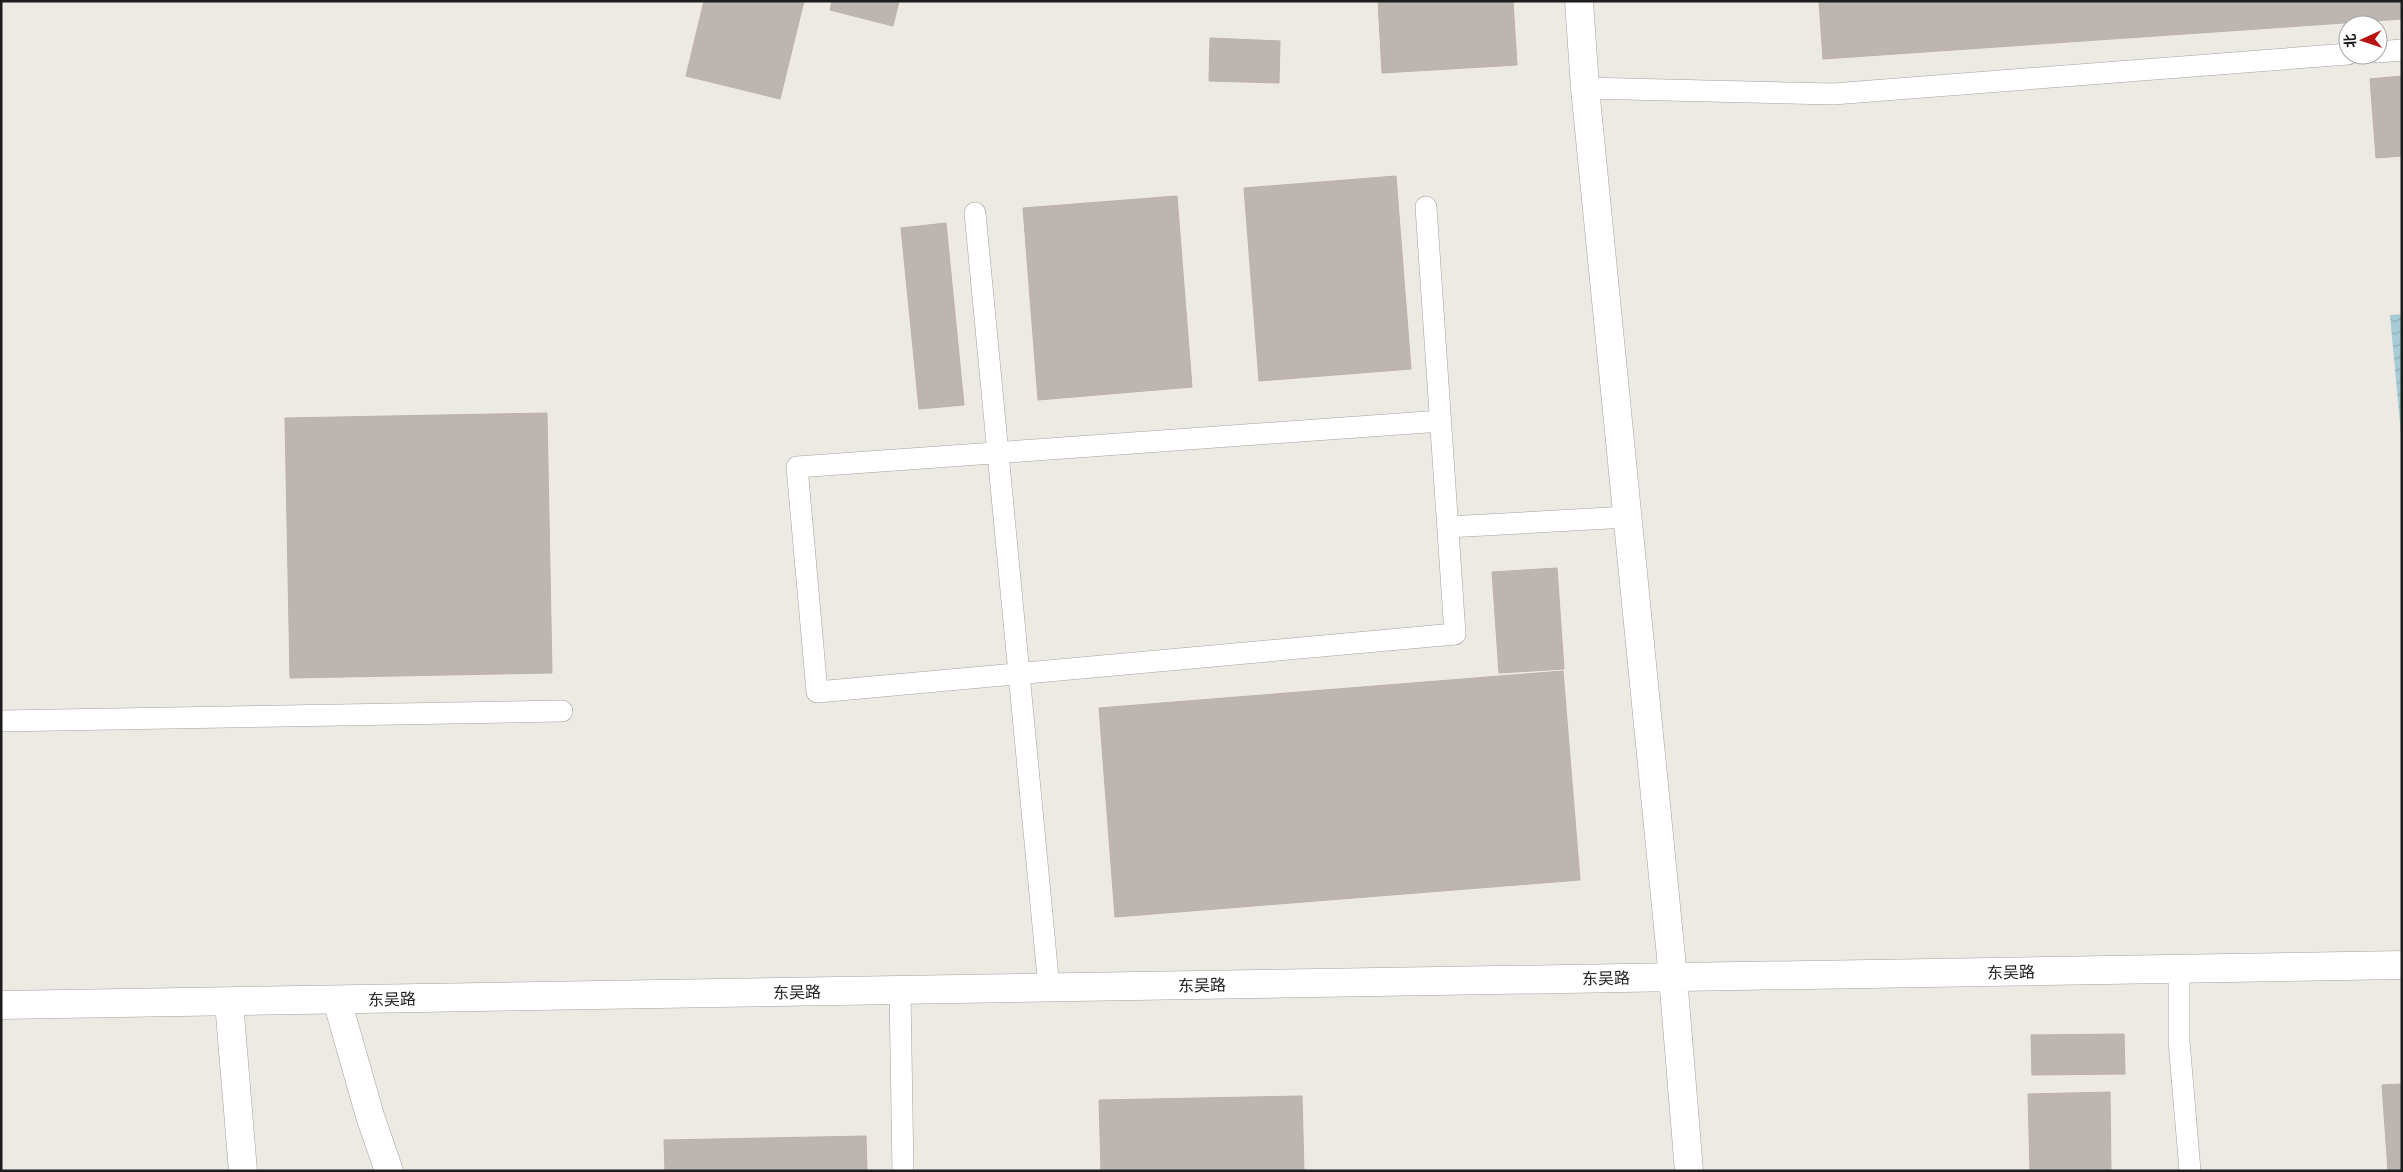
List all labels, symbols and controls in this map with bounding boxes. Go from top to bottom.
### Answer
north arrow [2338,15,2388,65]
text: 北 [2340,33,2359,48]
street label: 东吴路 [1987,961,2035,983]
street label: 东吴路 [1582,967,1630,989]
street label: 东吴路 [1178,974,1226,996]
street label: 东吴路 [773,981,821,1003]
street label: 东吴路 [368,988,416,1010]

